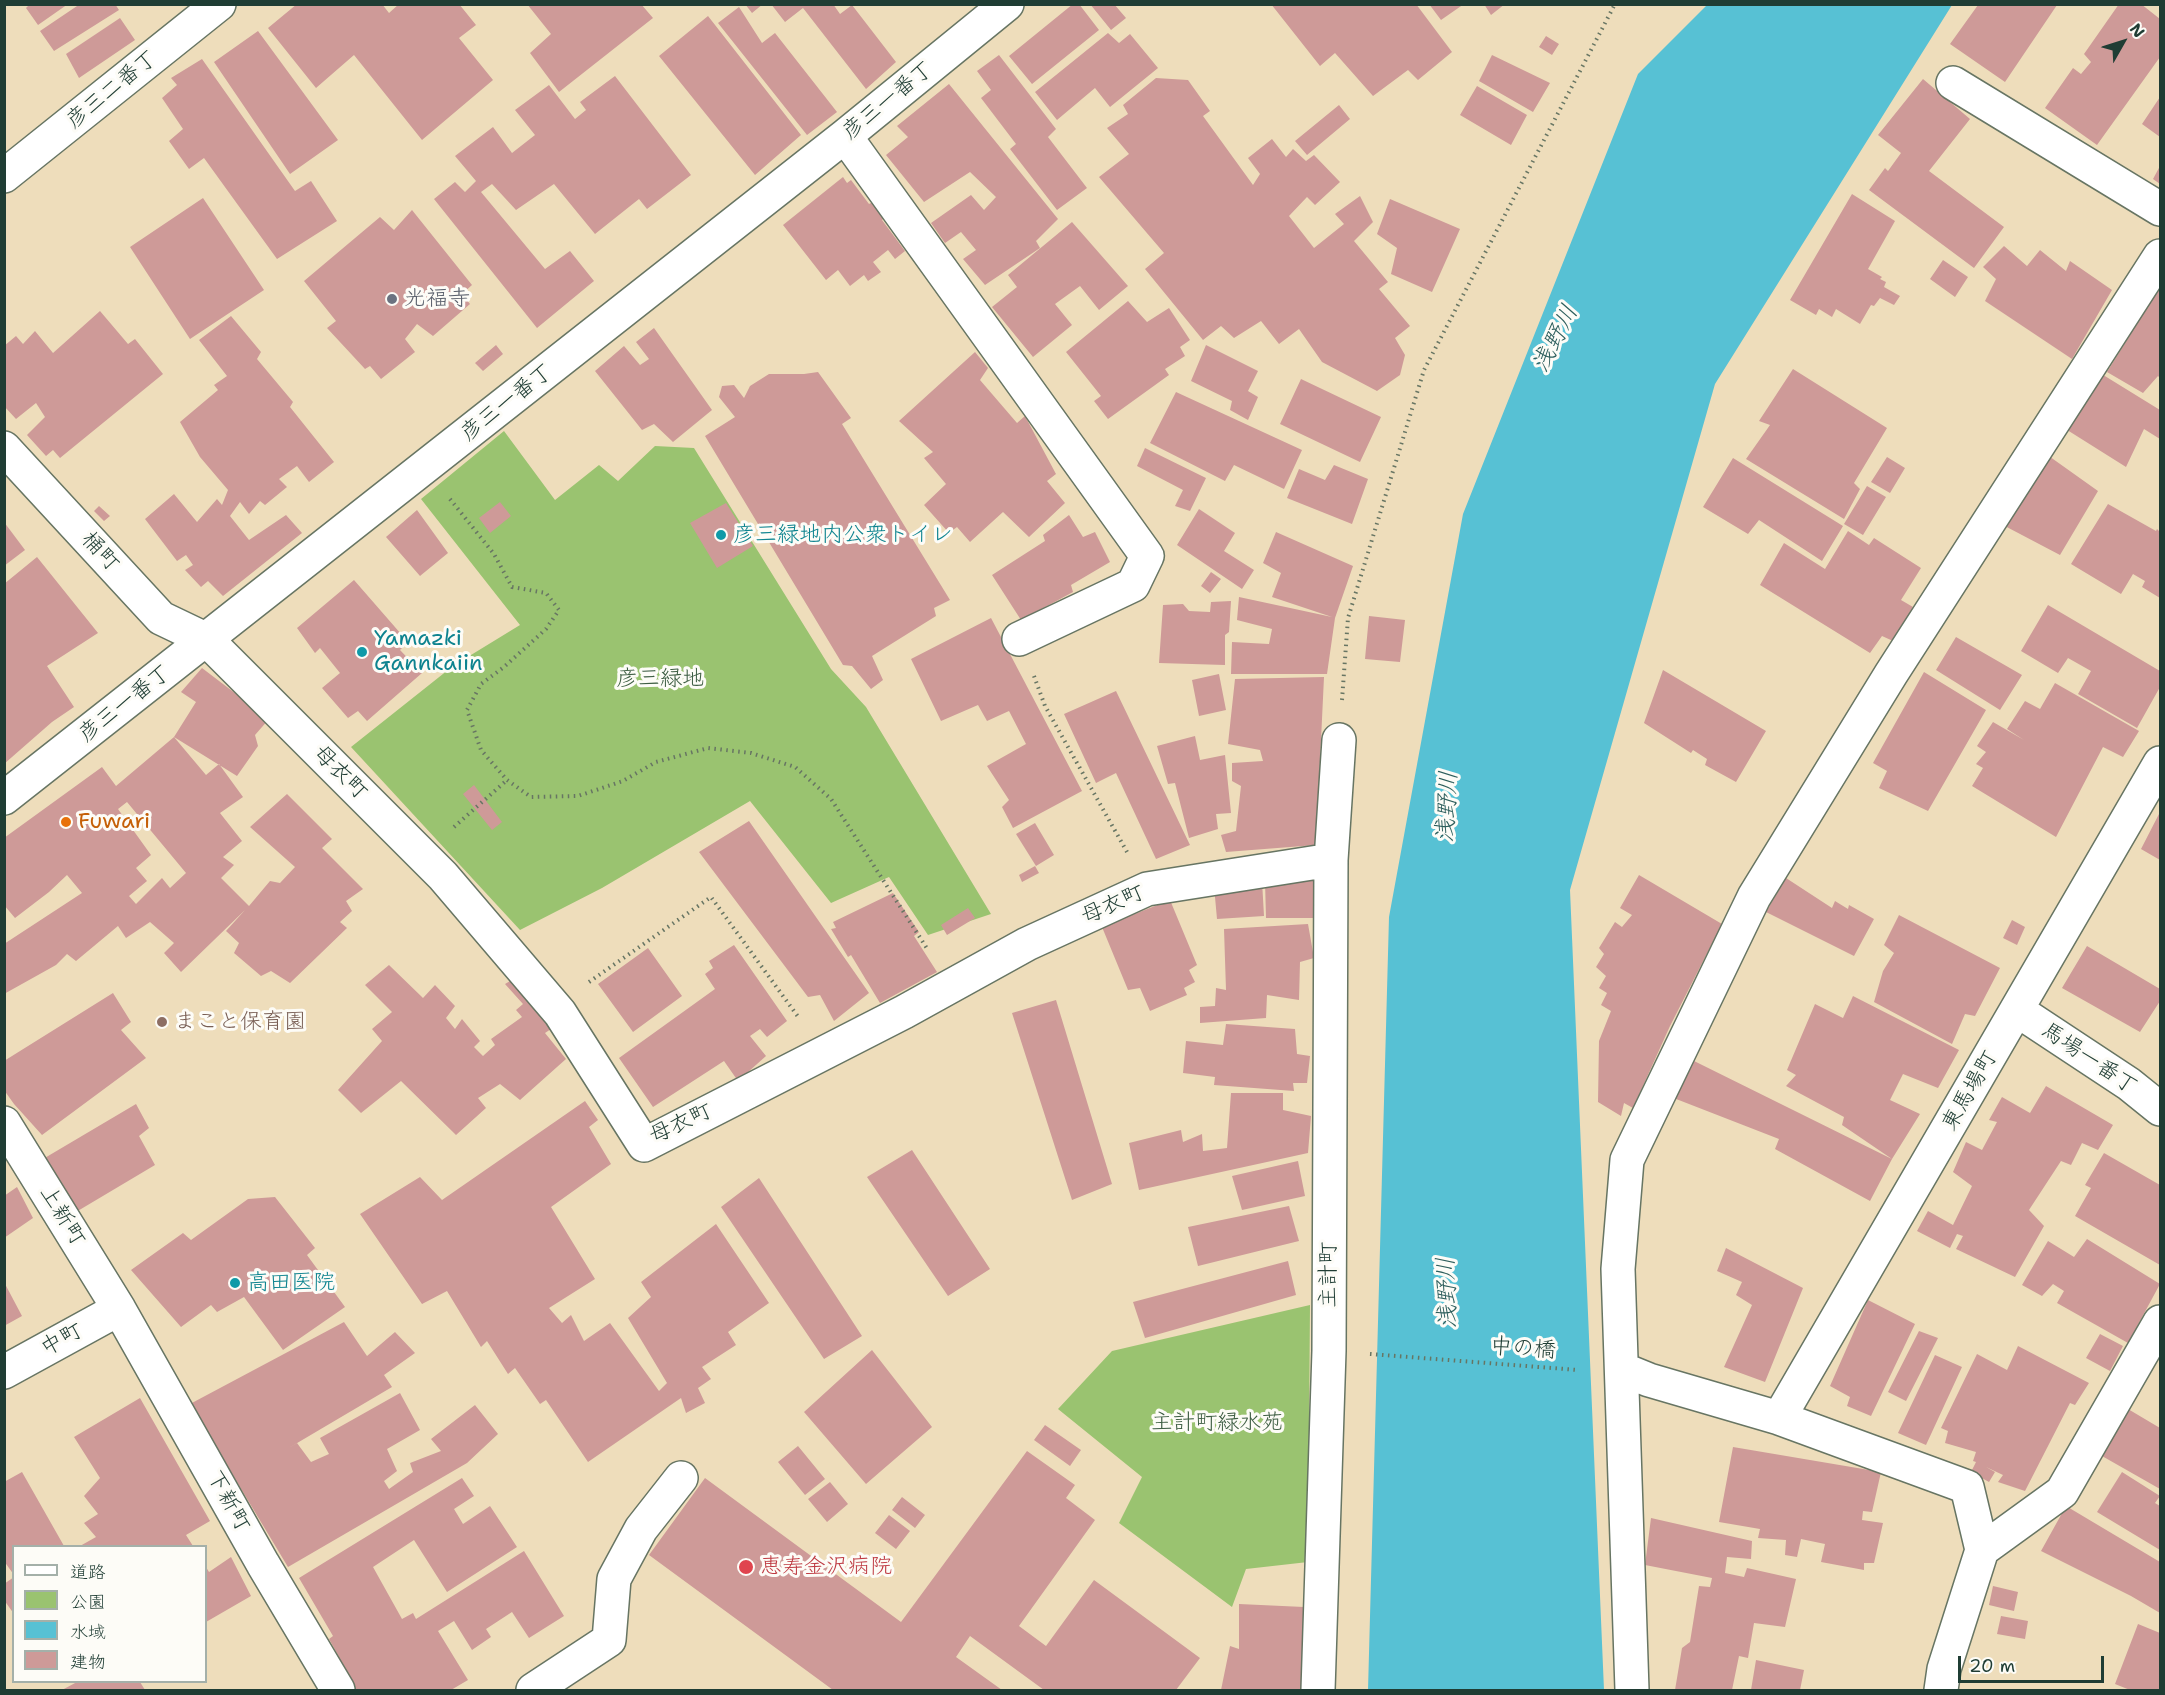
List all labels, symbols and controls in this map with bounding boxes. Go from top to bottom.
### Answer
north arrow [2093,12,2153,72]
text: N [2125,19,2150,42]
street label: 彦三二番丁 [61,45,163,135]
street label: 彦三一番丁 [837,56,939,146]
place label: 光福寺 [404,286,470,312]
marker: 光福寺 [385,292,399,306]
water label: 浅野川 [1527,300,1585,378]
street label: 彦三一番丁 [456,359,558,447]
place label: 彦三緑地内公衆トイレ [733,522,953,548]
street label: 桶町 [75,527,125,577]
marker: 彦三緑地内公衆トイレ [714,528,728,542]
place label: Yamazki Gannkaiin [374,626,482,678]
marker: Yamazki Gannkaiin [355,645,369,659]
street label: 彦三一番丁 [74,660,176,748]
park label: 彦三緑地 [616,666,704,692]
street label: 母衣町 [307,740,373,806]
water label: 浅野川 [1432,770,1464,844]
place label: Fuwari [78,809,150,835]
marker: Fuwari [59,815,73,829]
street label: 母衣町 [1077,880,1149,930]
place label: まこと保育園 [174,1009,306,1035]
marker: まこと保育園 [155,1015,169,1029]
street label: 馬場一番丁 [2036,1017,2142,1101]
street label: 東馬場町 [1937,1046,2003,1136]
street label: 母衣町 [646,1098,716,1150]
street label: 上新町 [33,1181,91,1251]
street label: 主計町 [1316,1242,1342,1308]
water label: 浅野川 [1432,1257,1464,1329]
place label: 高田医院 [247,1270,335,1296]
marker: 高田医院 [228,1276,242,1290]
street label: 中町 [36,1318,88,1362]
street label: 中の橋 [1489,1334,1557,1364]
park label: 主計町緑水苑 [1151,1410,1283,1436]
street label: 下新町 [200,1466,256,1536]
legend [12,1545,207,1683]
place label: 恵寿金沢病院 [760,1554,892,1580]
marker: 恵寿金沢病院 [737,1558,755,1576]
text: 道路 [70,1560,106,1584]
text: 公園 [70,1590,106,1614]
text: 水域 [70,1620,106,1644]
scale bar [1961,1644,2106,1682]
text: 建物 [70,1650,106,1674]
text: 20 m [1969,1654,2015,1678]

